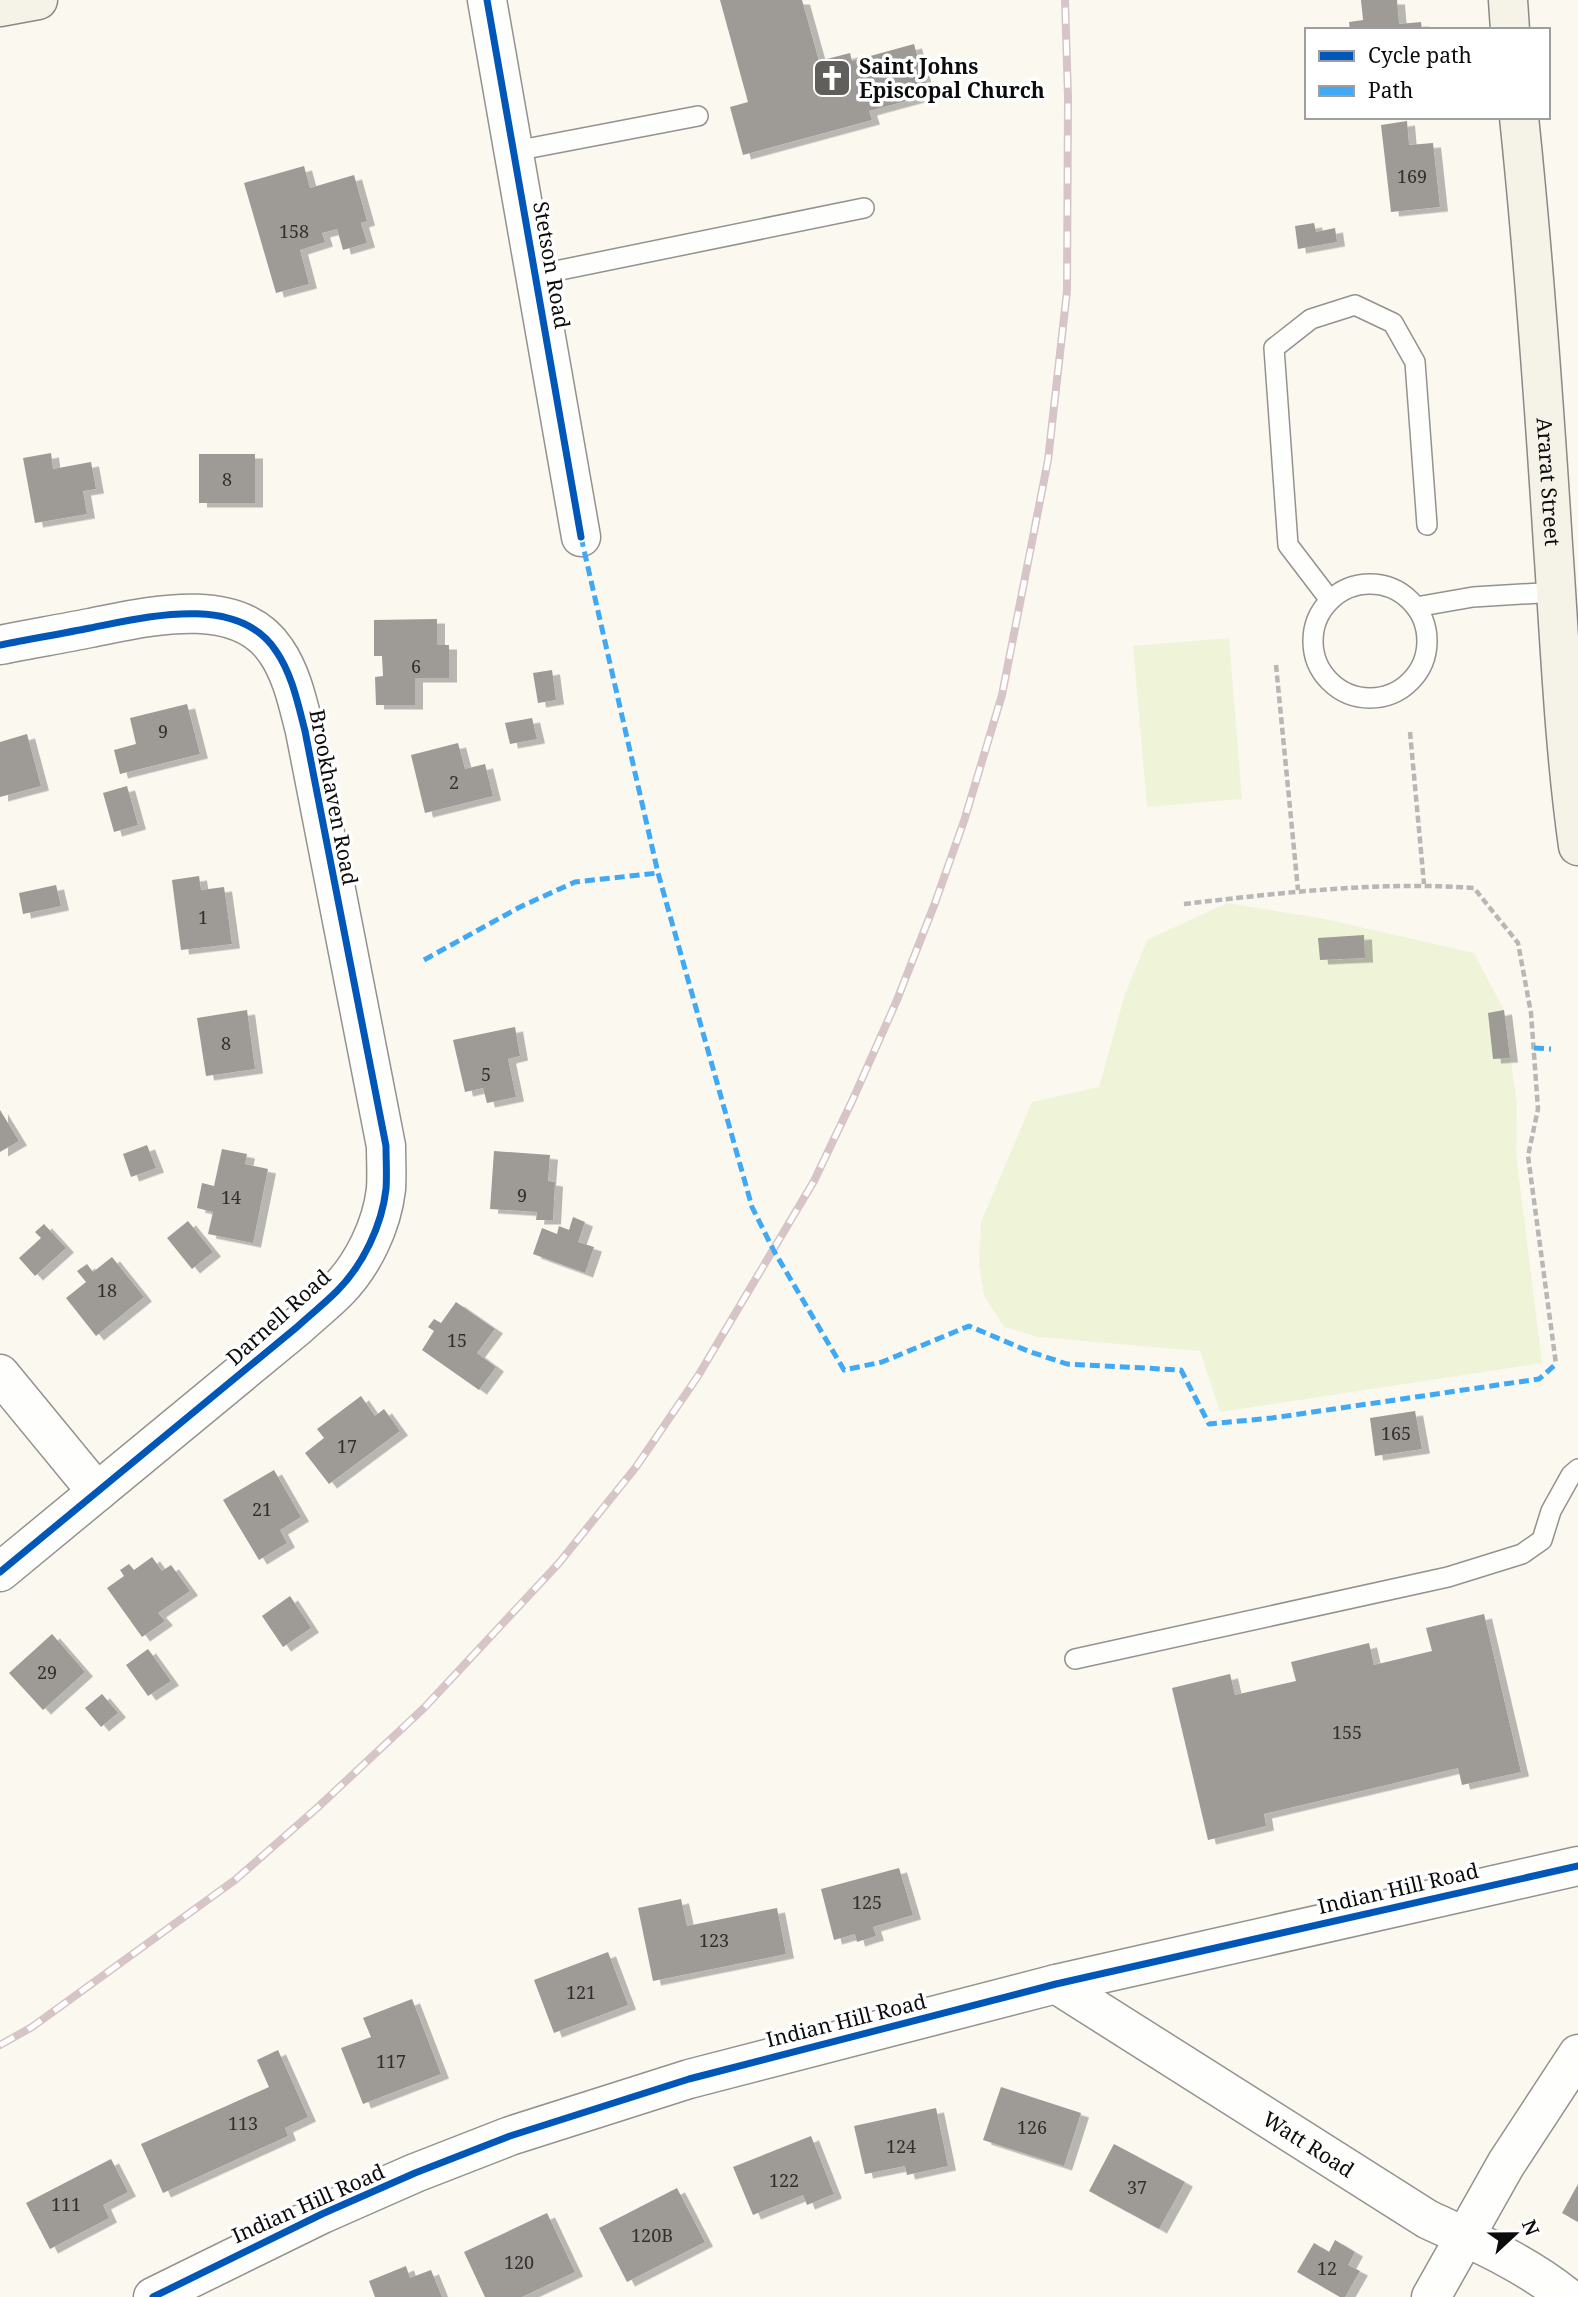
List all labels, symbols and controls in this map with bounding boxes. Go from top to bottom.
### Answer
legend [1305,28,1550,119]
text: Cycle path [1368,41,1472,69]
place label: Saint Johns Episcopal Church [859,52,1045,104]
church icon: Saint Johns Episcopal Church [811,57,853,99]
text: Path [1368,76,1413,104]
house number: 169 [1397,164,1427,188]
street label: Stetson Road [527,199,577,331]
house number: 158 [279,219,309,243]
street label: Ararat Street [1531,416,1567,547]
house number: 8 [222,467,232,491]
house number: 6 [411,654,421,678]
street label: Brookhaven Road [303,707,365,887]
house number: 9 [158,719,168,743]
house number: 2 [449,770,459,794]
house number: 1 [198,905,208,929]
house number: 8 [221,1031,231,1055]
house number: 5 [481,1062,491,1086]
house number: 9 [517,1183,527,1207]
house number: 14 [221,1185,241,1209]
street label: Darnell Road [220,1263,336,1371]
house number: 18 [97,1278,117,1302]
house number: 15 [447,1328,467,1352]
house number: 165 [1381,1421,1411,1445]
house number: 17 [337,1434,357,1458]
house number: 21 [252,1497,272,1521]
house number: 29 [37,1660,57,1684]
house number: 155 [1332,1720,1362,1744]
street label: Indian Hill Road [1315,1856,1481,1920]
house number: 125 [852,1890,882,1914]
house number: 123 [699,1928,729,1952]
house number: 121 [566,1980,596,2004]
street label: Indian Hill Road [763,1987,929,2053]
house number: 117 [376,2049,406,2073]
street label: Watt Road [1257,2105,1360,2184]
house number: 113 [228,2111,258,2135]
house number: 126 [1017,2115,1047,2139]
house number: 124 [886,2134,916,2158]
street label: Indian Hill Road [227,2157,389,2249]
house number: 122 [769,2168,799,2192]
house number: 37 [1127,2175,1147,2199]
house number: 111 [51,2192,81,2216]
north arrow [1480,2199,1550,2269]
text: N [1516,2216,1546,2239]
house number: 120B [631,2223,673,2247]
house number: 120 [504,2250,534,2274]
house number: 12 [1317,2256,1337,2280]

